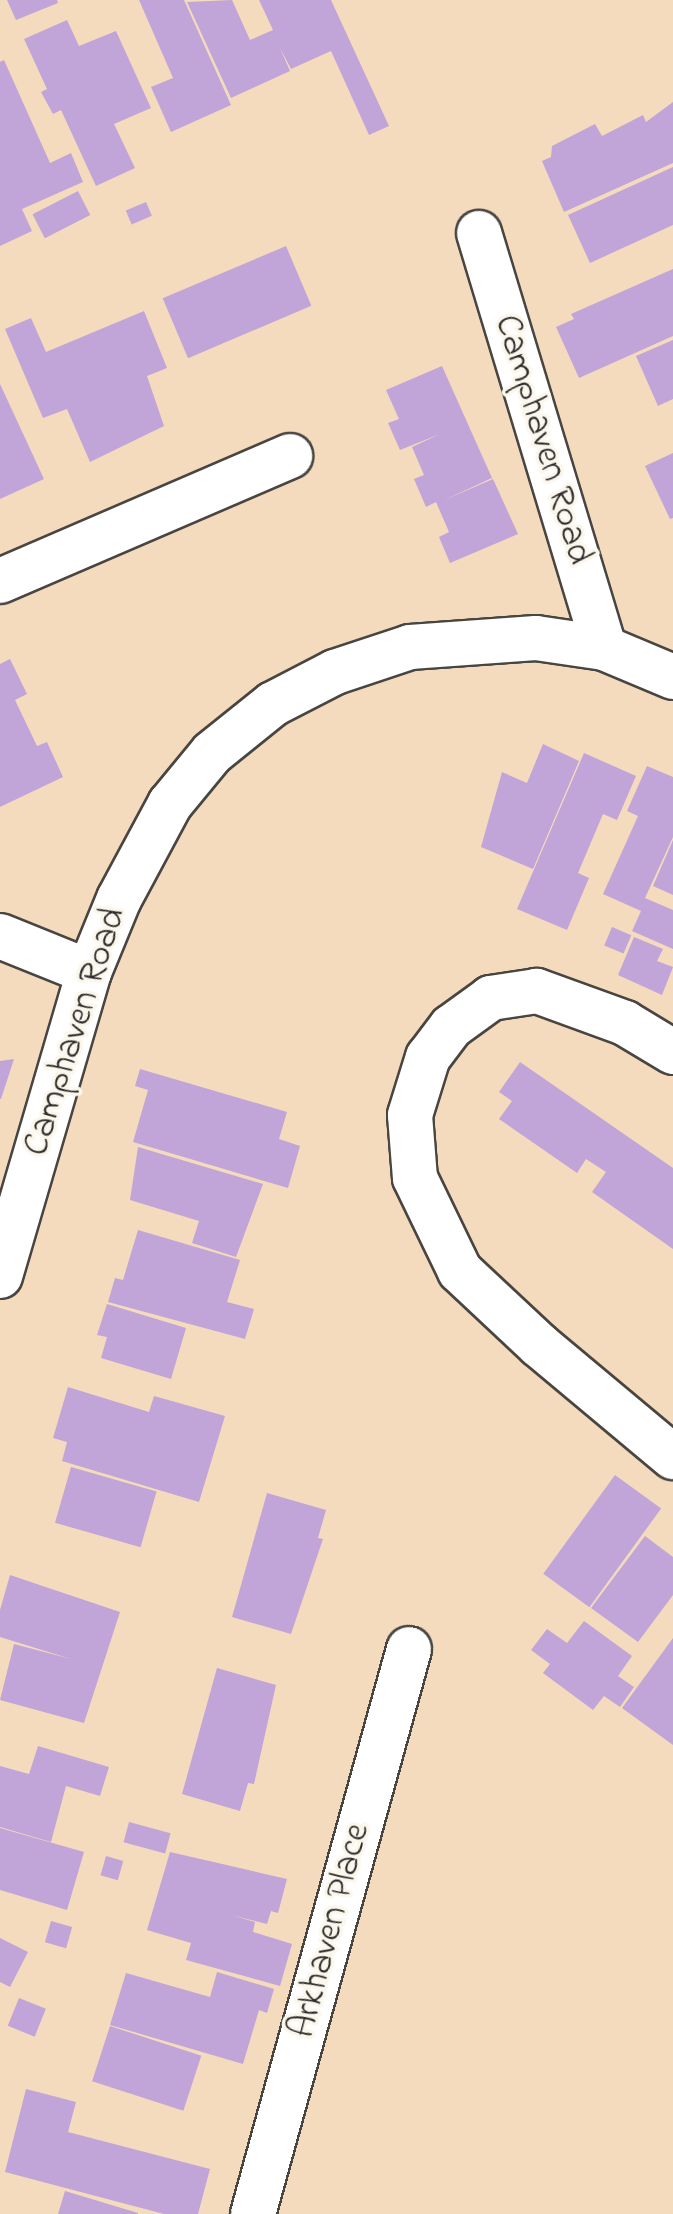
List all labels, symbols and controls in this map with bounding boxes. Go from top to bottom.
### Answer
street label: Camphaven Road [484,310,600,570]
street label: Camphaven Road [16,902,136,1162]
street label: Arkhaven Place [282,1819,380,2043]

